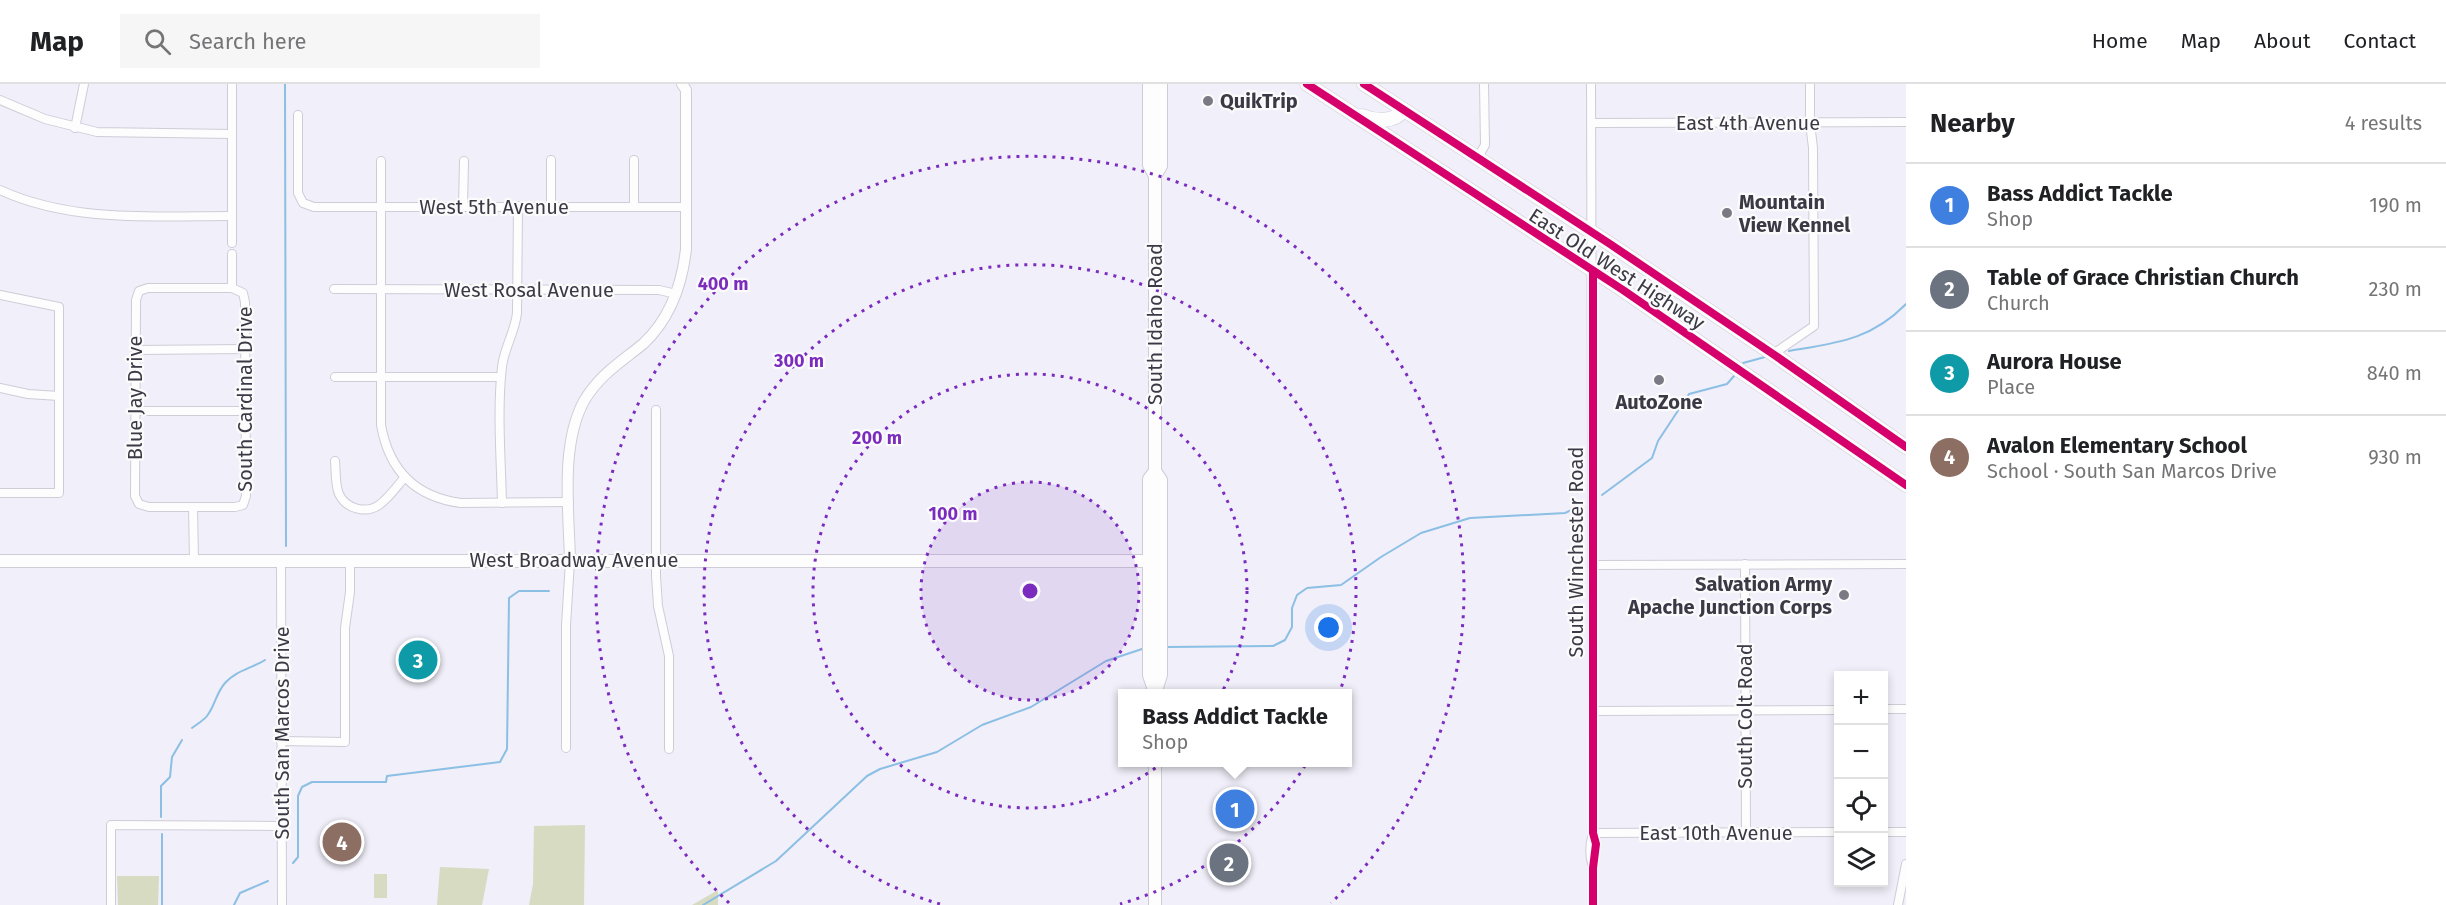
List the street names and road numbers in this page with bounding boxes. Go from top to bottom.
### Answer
street label: East 4th Avenue [1676,111,1820,135]
street label: West 5th Avenue [419,195,569,219]
street label: East Old West Highway [1525,203,1710,335]
street label: South Idaho Road [1143,243,1167,405]
street label: West Rosal Avenue [444,278,614,302]
street label: South Cardinal Drive [233,306,257,492]
street label: Blue Jay Drive [123,336,147,460]
street label: South Winchester Road [1564,447,1588,657]
street label: West Broadway Avenue [470,548,678,572]
street label: South San Marcos Drive [270,626,294,840]
street label: South Colt Road [1733,643,1757,789]
street label: East 10th Avenue [1639,821,1793,845]

